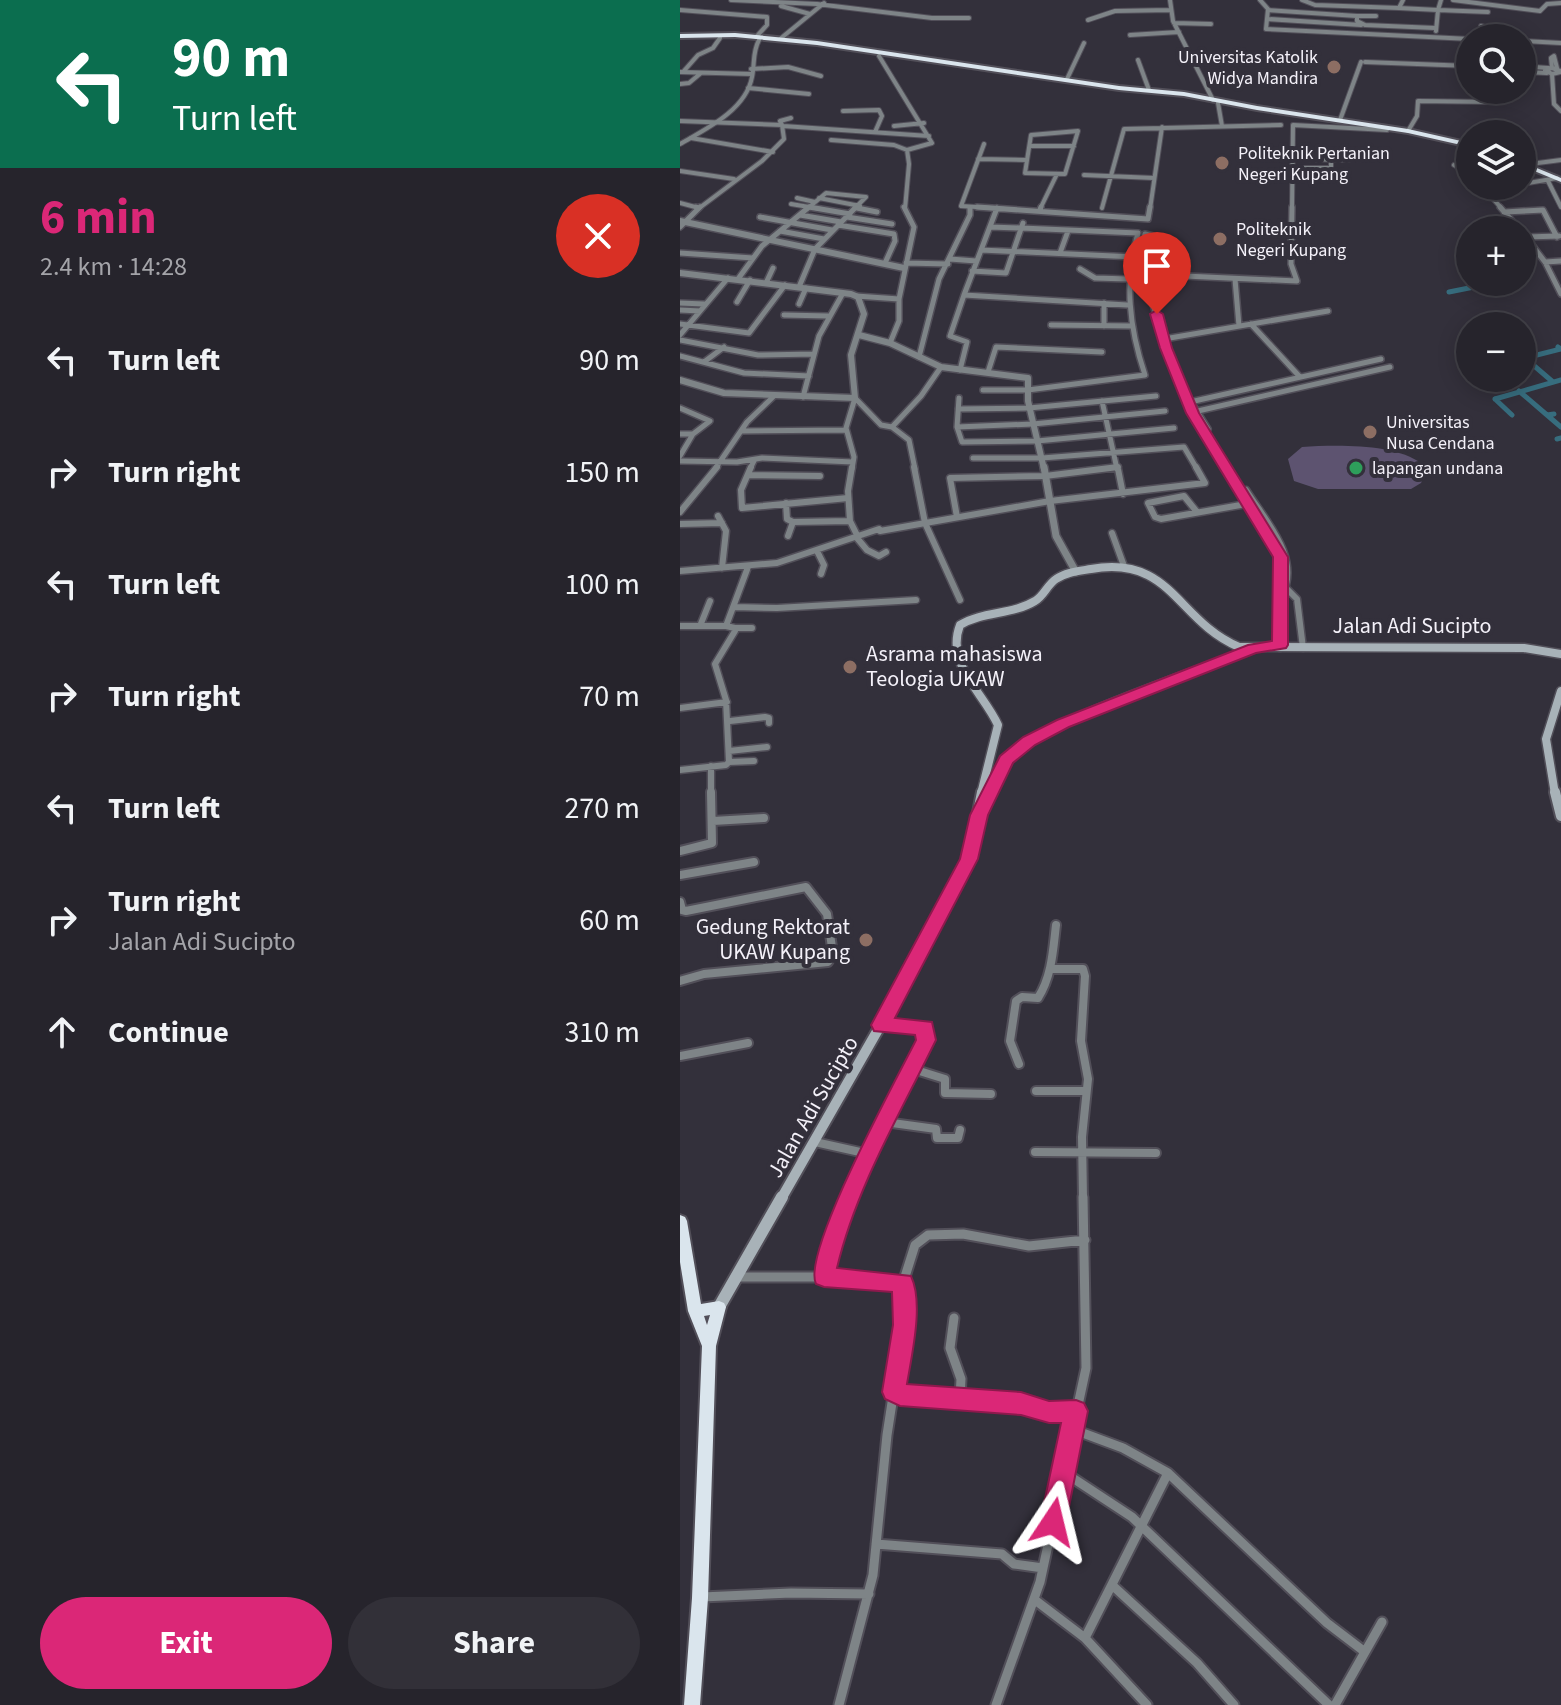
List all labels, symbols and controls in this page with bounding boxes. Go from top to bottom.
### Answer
text: 90 m [172,19,290,98]
map controls [1456,24,1536,392]
button: search [1456,24,1536,104]
icon: left [40,32,144,136]
place label: Universitas Katolik Widya Mandira [1178,45,1318,91]
marker: Universitas Katolik Widya Mandira [1325,58,1343,76]
text: Turn left [172,93,297,144]
button: layers [1456,120,1536,200]
place label: Politeknik Pertanian Negeri Kupang [1238,141,1390,187]
marker: Politeknik Pertanian Negeri Kupang [1213,154,1231,172]
text: 6 min [40,184,157,252]
button: close [556,194,640,278]
button: + [1456,216,1536,296]
place label: Politeknik Negeri Kupang [1236,217,1346,263]
marker: Politeknik Negeri Kupang [1211,230,1229,248]
pin [1123,232,1191,314]
icon: arrive [1135,244,1179,288]
text: 2.4 km · 14:28 [40,248,187,285]
button: − [1456,312,1536,392]
icon: left [40,338,84,382]
text: Turn left [108,339,220,382]
text: 90 m [579,339,640,382]
place label: Universitas Nusa Cendana [1386,410,1495,456]
marker: Universitas Nusa Cendana [1361,423,1379,441]
icon: right [40,450,84,494]
text: Turn right [108,451,240,494]
text: 150 m [564,451,640,494]
place label: lapangan undana [1372,456,1503,481]
marker: lapangan undana [1347,459,1365,477]
icon: left [40,562,84,606]
text: Turn left [108,563,220,606]
text: 100 m [564,563,640,606]
street label: Jalan Adi Sucipto [1333,610,1491,642]
place label: Asrama mahasiswa Teologia UKAW [866,638,1043,695]
marker: Asrama mahasiswa Teologia UKAW [841,658,859,676]
icon: right [40,674,84,718]
text: Turn right [108,675,240,718]
text: 70 m [579,675,640,718]
icon: left [40,786,84,830]
text: Turn left [108,787,220,830]
text: 270 m [564,787,640,830]
text: Turn right [108,880,240,923]
icon: right [40,898,84,942]
text: 60 m [579,899,640,942]
place label: Gedung Rektorat UKAW Kupang [696,911,851,968]
text: Jalan Adi Sucipto [108,923,296,960]
marker: Gedung Rektorat UKAW Kupang [857,931,875,949]
icon: ahead [40,1010,84,1054]
text: Continue [108,1011,229,1054]
text: 310 m [564,1011,640,1054]
street label: Jalan Adi Sucipto [759,1030,867,1184]
position arrow [1011,1480,1095,1564]
button: Exit [40,1597,332,1689]
button: Share [348,1597,640,1689]

